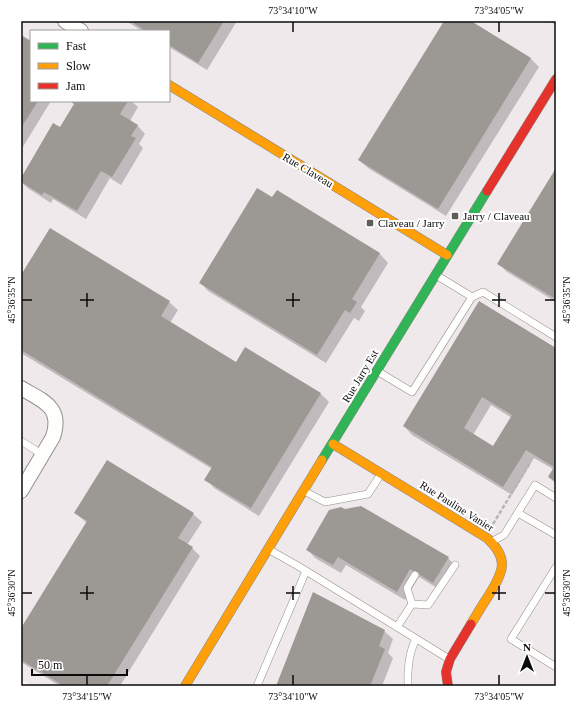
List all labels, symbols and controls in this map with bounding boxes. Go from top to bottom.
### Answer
text: 73°34'10"W [268,5,318,16]
text: 73°34'05"W [474,5,524,16]
legend [30,30,170,102]
text: Fast [66,39,87,53]
text: Slow [66,59,91,73]
text: Jam [66,79,86,93]
street label: Rue Claveau [281,150,336,190]
place label: Jarry / Claveau [463,210,530,222]
marker: Jarry / Claveau [450,211,460,221]
place label: Claveau / Jarry [378,217,445,229]
marker: Claveau / Jarry [365,218,375,228]
text: 45°36'35"N [6,276,17,324]
text: 45°36'35"N [561,276,572,324]
street label: Rue Jarry Est [340,348,380,404]
street label: Rue Pauline Vanier [418,478,496,534]
text: 45°36'30"N [6,569,17,617]
text: 45°36'30"N [561,569,572,617]
north arrow [507,637,547,677]
text: N [523,641,531,653]
scale bar [32,651,127,677]
text: 50 m [38,658,63,672]
text: 73°34'15"W [62,691,112,702]
text: 73°34'10"W [268,691,318,702]
text: 73°34'05"W [474,691,524,702]

